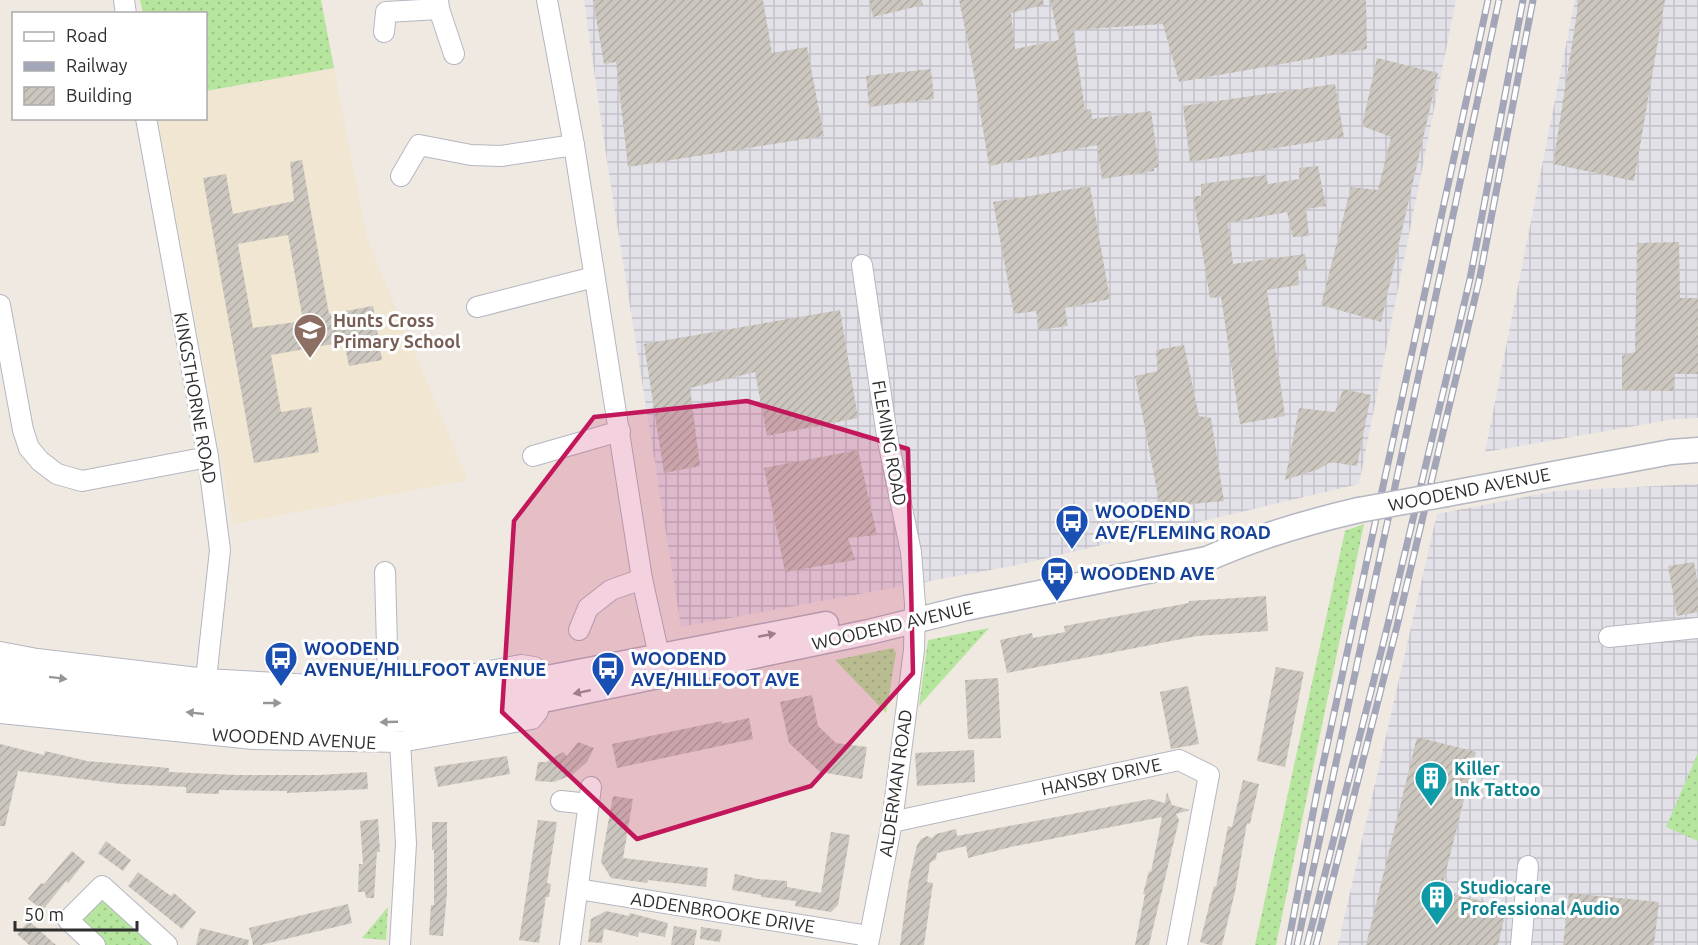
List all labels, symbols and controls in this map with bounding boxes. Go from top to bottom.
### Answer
legend [12,12,207,120]
text: Road [66,25,108,45]
text: Railway [66,55,128,75]
text: Building [66,85,132,105]
place label: Hunts Cross Primary School [333,310,461,351]
street label: KINGSTHORNE ROAD [171,311,221,485]
school or university icon: Hunts Cross Primary School [292,312,328,359]
street label: FLEMING ROAD [869,379,911,507]
street label: WOODEND AVENUE [1386,463,1552,515]
place label: WOODEND AVE/FLEMING ROAD [1095,501,1271,542]
bus stop icon: WOODEND AVE/FLEMING ROAD [1054,503,1090,550]
bus stop icon: WOODEND AVE [1039,555,1075,602]
place label: WOODEND AVE [1080,563,1215,583]
street label: WOODEND AVENUE [810,597,974,653]
one-way arrow [758,630,777,639]
place label: WOODEND AVENUE/HILLFOOT AVENUE [304,638,546,679]
bus stop icon: WOODEND AVENUE/HILLFOOT AVENUE [263,640,299,687]
place label: WOODEND AVE/HILLFOOT AVE [631,648,800,689]
bus stop icon: WOODEND AVE/HILLFOOT AVE [590,650,626,697]
one-way arrow [49,674,68,683]
one-way arrow [572,688,591,697]
one-way arrow [263,698,282,708]
one-way arrow [185,708,204,718]
street label: ALDERMAN ROAD [875,708,915,858]
one-way arrow [380,717,399,726]
street label: WOODEND AVENUE [211,724,377,752]
street label: HANSBY DRIVE [1039,754,1163,798]
place label: Killer Ink Tattoo [1454,758,1541,799]
building icon: Killer Ink Tattoo [1413,760,1449,807]
place label: Studiocare Professional Audio [1460,877,1620,918]
building icon: Studiocare Professional Audio [1419,879,1455,926]
street label: ADDENBROOKE DRIVE [630,888,816,936]
scale bar [15,894,136,932]
text: 50 m [24,904,64,924]

